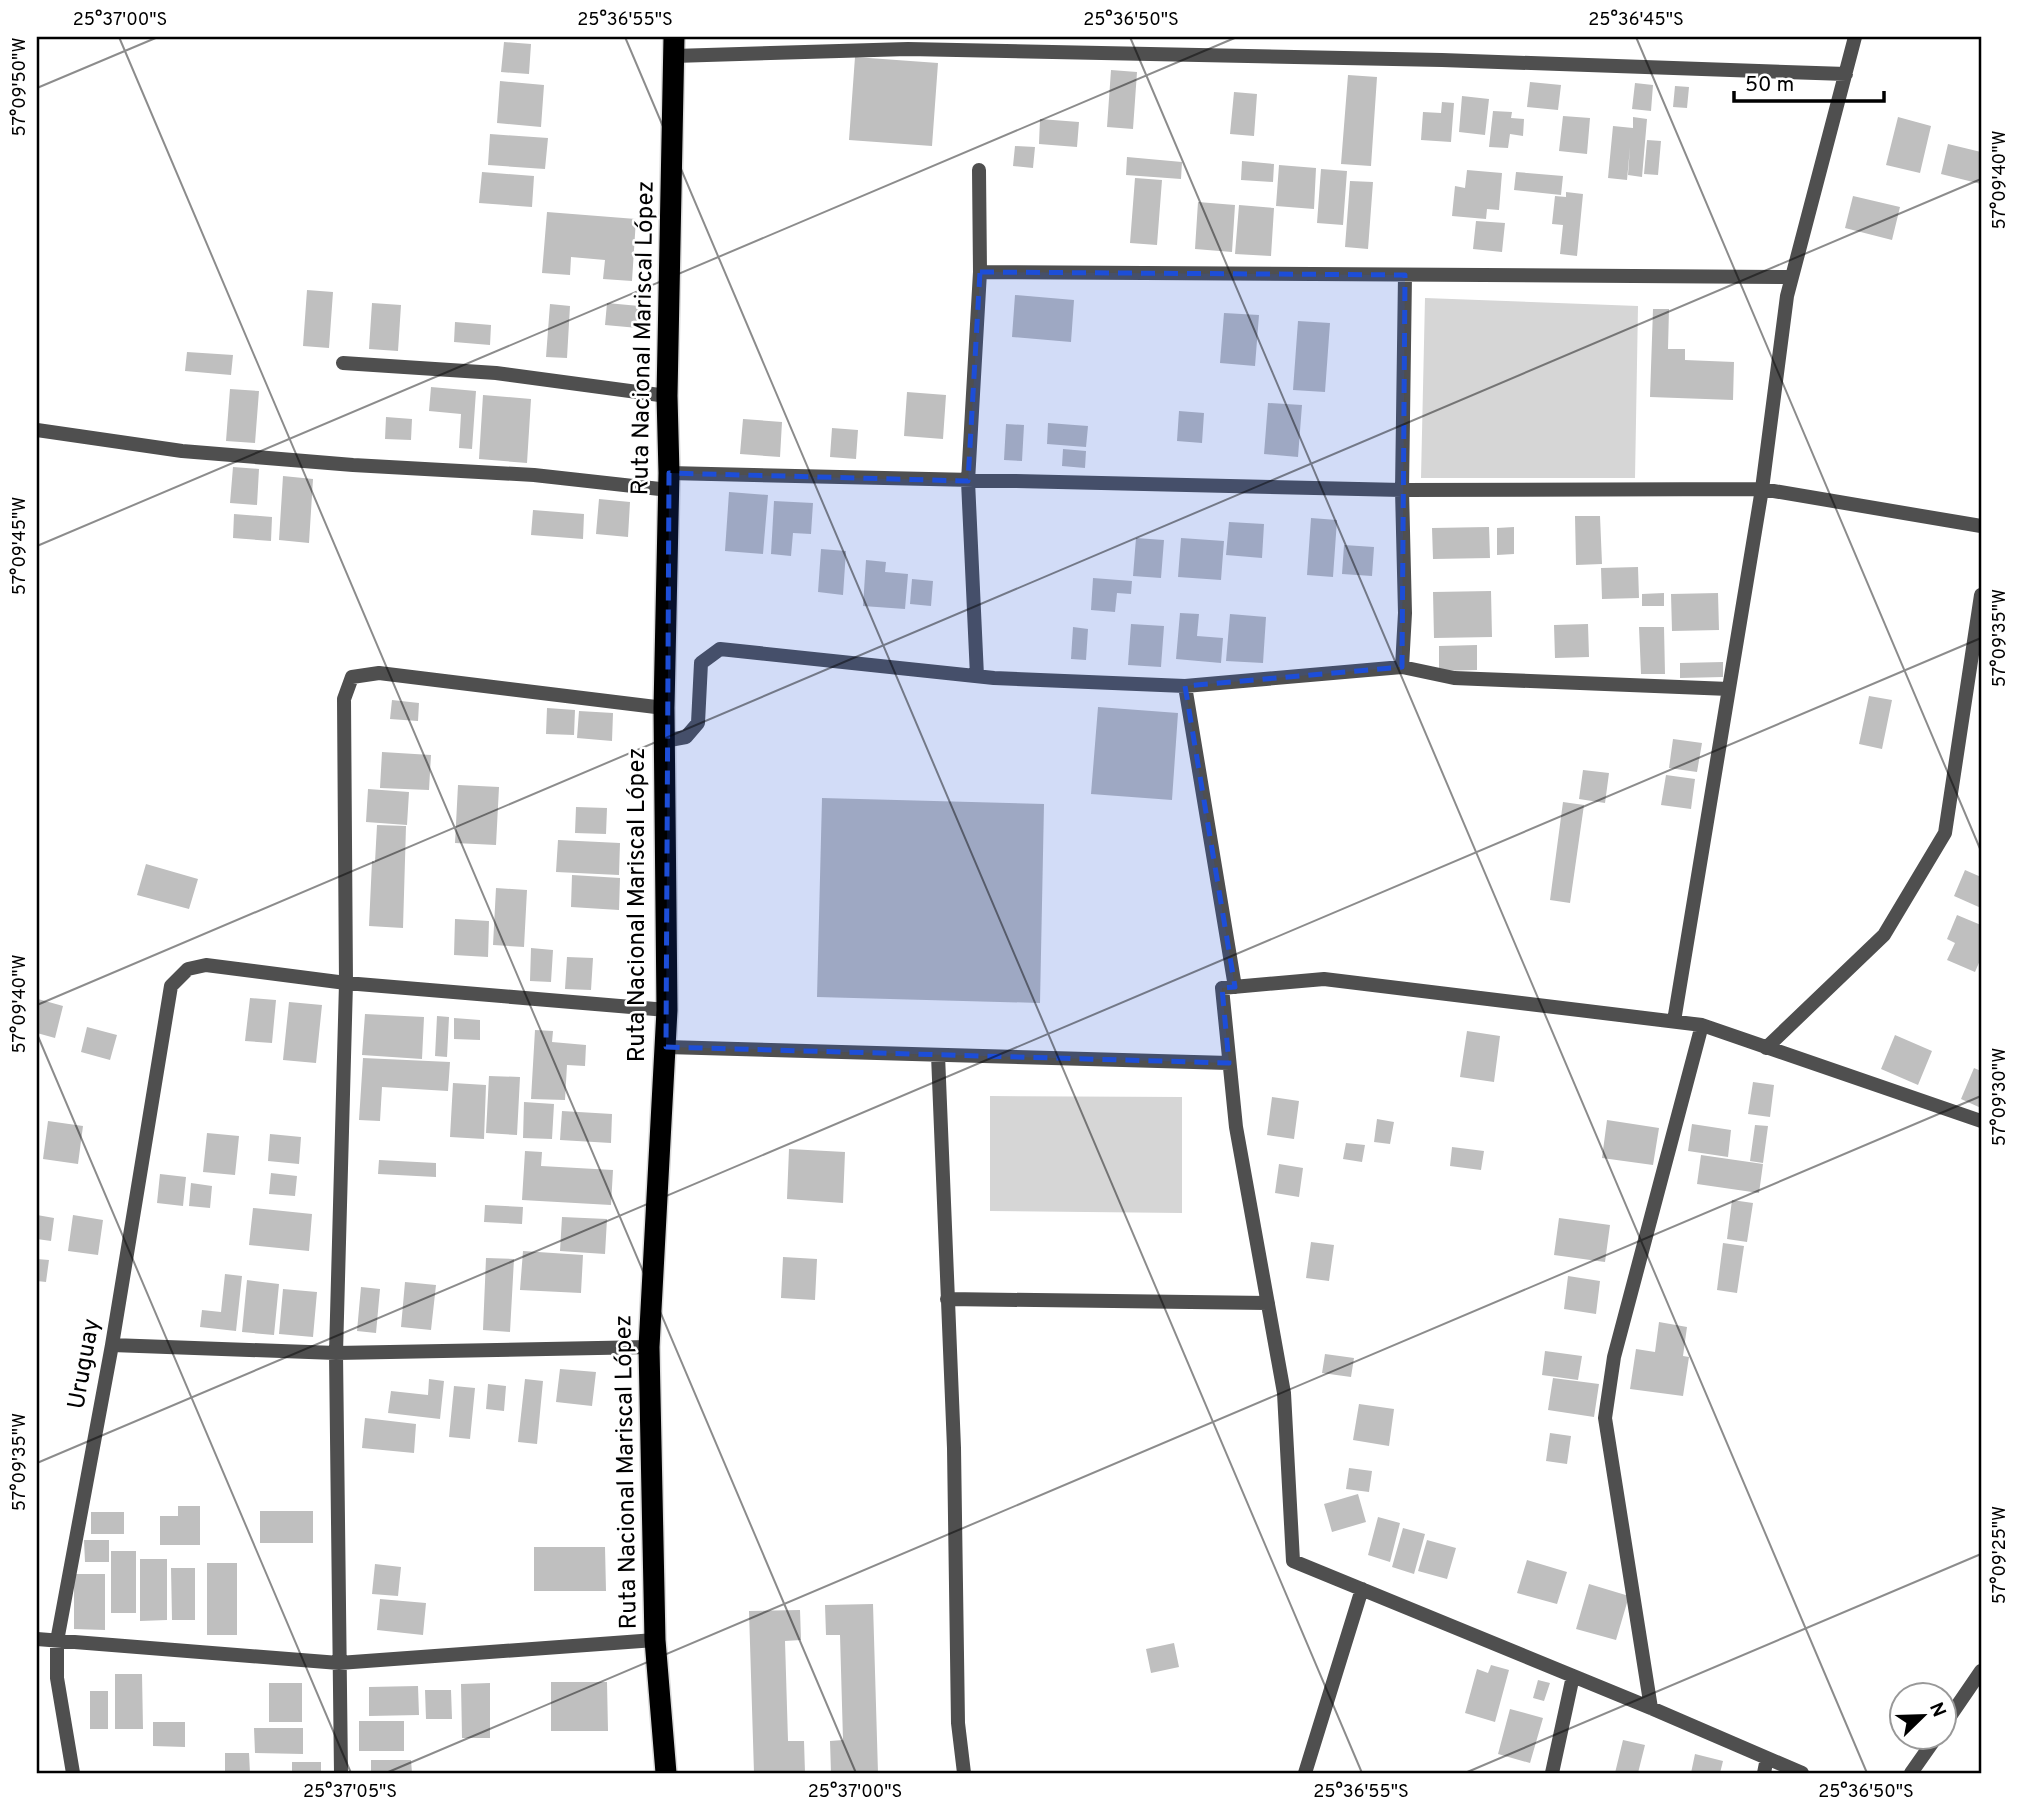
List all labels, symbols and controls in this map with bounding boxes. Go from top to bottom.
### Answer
text: 25°37'00"S [73,9,167,32]
text: 25°36'55"S [577,9,673,32]
text: 25°36'50"S [1083,9,1179,32]
text: 25°36'45"S [1588,9,1684,32]
text: 57°09'50"W [9,38,32,136]
scale bar [1734,60,1885,104]
text: 50 m [1745,72,1794,99]
text: 57°09'40"W [1989,130,2012,230]
street label: Ruta Nacional Mariscal López [626,180,662,496]
text: 57°09'45"W [9,497,32,595]
text: 57°09'35"W [1989,589,2012,687]
street label: Ruta Nacional Mariscal López [623,748,653,1062]
text: 57°09'40"W [9,954,32,1054]
text: 57°09'30"W [1989,1048,2012,1146]
street label: Ruta Nacional Mariscal López [609,1314,645,1630]
street label: Uruguay [62,1316,108,1412]
text: 57°09'35"W [9,1413,32,1511]
text: 57°09'25"W [1989,1506,2012,1604]
north arrow [1888,1680,1958,1750]
text: N [1923,1699,1951,1721]
text: 25°37'05"S [303,1781,397,1804]
text: 25°37'00"S [808,1781,902,1804]
text: 25°36'55"S [1313,1781,1409,1804]
text: 25°36'50"S [1818,1781,1914,1804]

